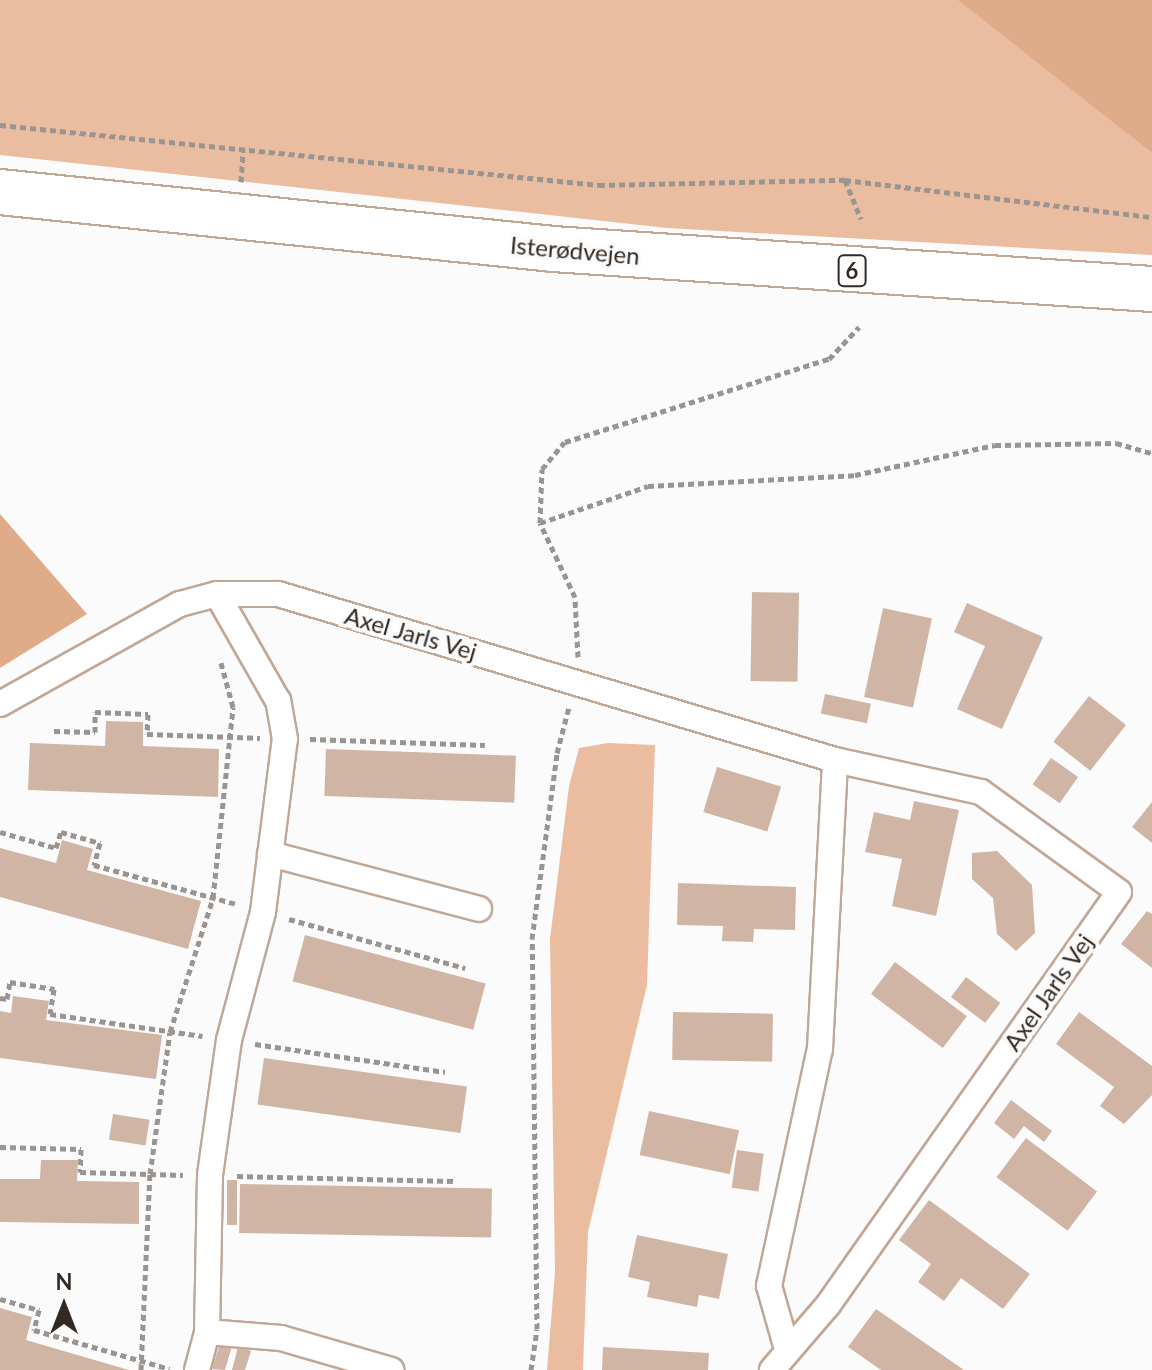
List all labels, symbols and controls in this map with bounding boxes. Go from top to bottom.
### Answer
street label: Isterødvejen [509,230,641,270]
road number: 6 [836,253,868,289]
street label: Axel Jarls Vej [341,600,481,666]
street label: Axel Jarls Vej [997,927,1099,1057]
north arrow [24,1266,104,1346]
text: N [56,1268,72,1295]

